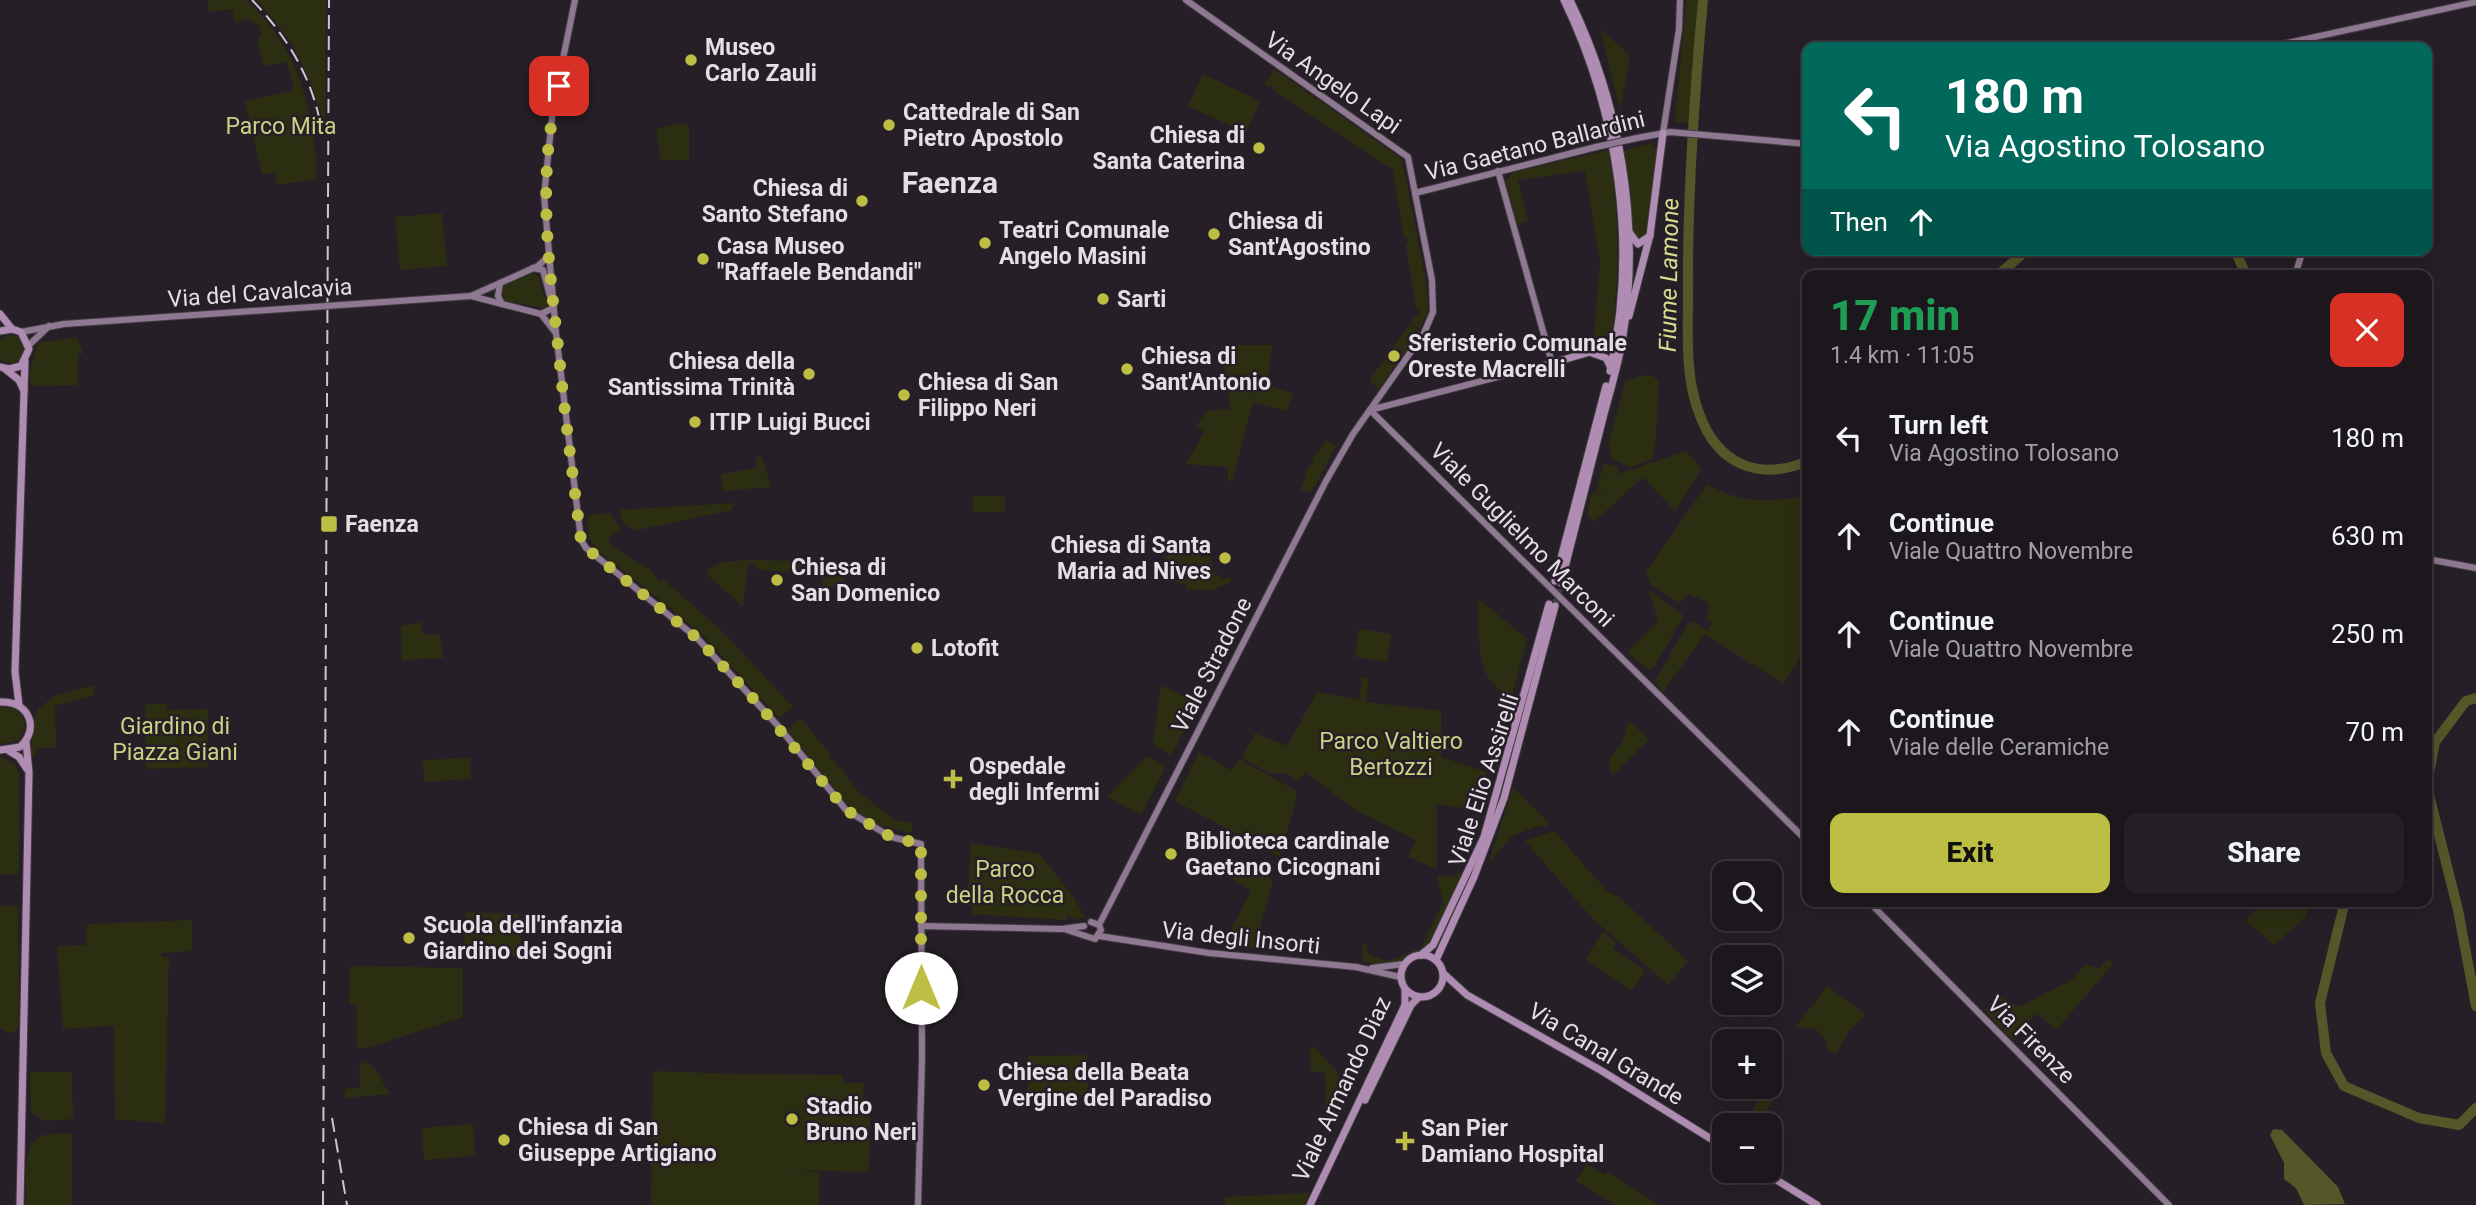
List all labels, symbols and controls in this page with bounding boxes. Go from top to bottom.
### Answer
street label: Via Angelo Lapi [1260,26,1406,140]
place label: Museo Carlo Zauli [705,34,817,87]
marker: Museo Carlo Zauli [683,52,699,68]
pin [529,56,589,116]
icon: arrive [540,67,578,105]
text: 180 m [1945,68,2084,125]
icon: left [1830,70,1921,161]
place label: Cattedrale di San Pietro Apostolo [903,99,1080,152]
street label: Via Gaetano Ballardini [1422,106,1648,186]
park label: Parco Mita [225,113,337,140]
marker: Cattedrale di San Pietro Apostolo [881,117,897,133]
place label: Chiesa di Santa Caterina [1093,122,1245,175]
text: Via Agostino Tolosano [1945,127,2265,165]
marker: Chiesa di Santa Caterina [1251,140,1267,156]
district label: Faenza [902,165,998,200]
place label: Chiesa di Santo Stefano [702,175,848,228]
marker: Chiesa di Santo Stefano [854,193,870,209]
water label: Fiume Lamone [1654,198,1684,352]
icon: ahead [1902,203,1940,241]
text: Then [1830,207,1888,237]
place label: Chiesa di Sant'Agostino [1228,208,1371,261]
place label: Teatri Comunale Angelo Masini [999,217,1170,270]
marker: Chiesa di Sant'Agostino [1206,226,1222,242]
place label: Casa Museo "Raffaele Bendandi" [717,233,921,286]
marker: Teatri Comunale Angelo Masini [977,235,993,251]
marker: Casa Museo "Raffaele Bendandi" [695,251,711,267]
street label: Via del Cavalcavia [167,273,353,313]
place label: Sarti [1117,286,1166,313]
marker: Sarti [1095,291,1111,307]
text: 17 min [1830,291,1960,340]
button: close [2330,293,2404,367]
place label: Sferisterio Comunale Oreste Macrelli [1408,330,1627,383]
text: 1.4 km · 11:05 [1830,342,1974,369]
place label: Chiesa di Sant'Antonio [1141,343,1271,396]
place label: Chiesa della Santissima Trinità [608,348,795,401]
marker: Sferisterio Comunale Oreste Macrelli [1386,348,1402,364]
marker: Chiesa di Sant'Antonio [1119,361,1135,377]
marker: Chiesa della Santissima Trinità [801,366,817,382]
place label: Chiesa di San Filippo Neri [918,369,1058,422]
marker: Chiesa di San Filippo Neri [896,387,912,403]
place label: ITIP Luigi Bucci [709,409,871,436]
text: Turn left [1889,410,1988,440]
marker: ITIP Luigi Bucci [687,414,703,430]
icon: left [1830,419,1868,457]
text: 180 m [2331,423,2404,453]
street label: Viale Guglielmo Marconi [1424,437,1620,633]
text: Via Agostino Tolosano [1889,440,2119,467]
text: Continue [1889,508,1994,538]
place label: Faenza [345,511,419,538]
marker: Faenza [319,514,339,534]
icon: ahead [1830,517,1868,555]
text: 630 m [2331,521,2404,551]
place label: Chiesa di Santa Maria ad Nives [1051,532,1211,585]
text: Viale Quattro Novembre [1889,538,2133,565]
marker: Chiesa di Santa Maria ad Nives [1217,550,1233,566]
place label: Chiesa di San Domenico [791,554,940,607]
marker: Chiesa di San Domenico [769,572,785,588]
street label: Viale Stradone [1166,593,1258,737]
text: Continue [1889,606,1994,636]
icon: ahead [1830,615,1868,653]
text: 250 m [2331,619,2404,649]
place label: Lotofit [931,635,999,662]
text: Viale Quattro Novembre [1889,636,2133,663]
marker: Lotofit [909,640,925,656]
street label: Viale Elio Assirelli [1443,690,1525,870]
text: Continue [1889,704,1994,734]
park label: Giardino di Piazza Giani [112,713,238,766]
icon: ahead [1830,713,1868,751]
text: 70 m [2346,717,2404,747]
park label: Parco Valtiero Bertozzi [1319,728,1463,781]
text: Viale delle Ceramiche [1889,734,2109,761]
place label: Ospedale degli Infermi [969,753,1100,806]
marker: Ospedale degli Infermi [943,769,963,789]
button: Exit [1830,813,2110,893]
button: Share [2124,813,2404,893]
place label: Biblioteca cardinale Gaetano Cicognani [1185,828,1389,881]
marker: Biblioteca cardinale Gaetano Cicognani [1163,846,1179,862]
park label: Parco della Rocca [946,856,1064,909]
map controls [1712,861,1782,1183]
button: search [1712,861,1782,931]
place label: Scuola dell'infanzia Giardino dei Sogni [423,912,623,965]
street label: Via degli Insorti [1161,916,1321,960]
marker: Scuola dell'infanzia Giardino dei Sogni [401,930,417,946]
button: layers [1712,945,1782,1015]
position arrow [884,951,958,1025]
street label: Via Firenze [1982,991,2080,1089]
street label: Viale Armando Diaz [1287,992,1397,1186]
street label: Via Canal Grande [1524,997,1688,1111]
button: + [1712,1029,1782,1099]
place label: Chiesa della Beata Vergine del Paradiso [998,1059,1212,1112]
marker: Chiesa della Beata Vergine del Paradiso [976,1077,992,1093]
place label: Stadio Bruno Neri [806,1093,917,1146]
marker: Stadio Bruno Neri [784,1111,800,1127]
button: − [1712,1113,1782,1183]
place label: Chiesa di San Giuseppe Artigiano [518,1114,717,1167]
place label: San Pier Damiano Hospital [1421,1115,1604,1168]
marker: San Pier Damiano Hospital [1395,1131,1415,1151]
marker: Chiesa di San Giuseppe Artigiano [496,1132,512,1148]

